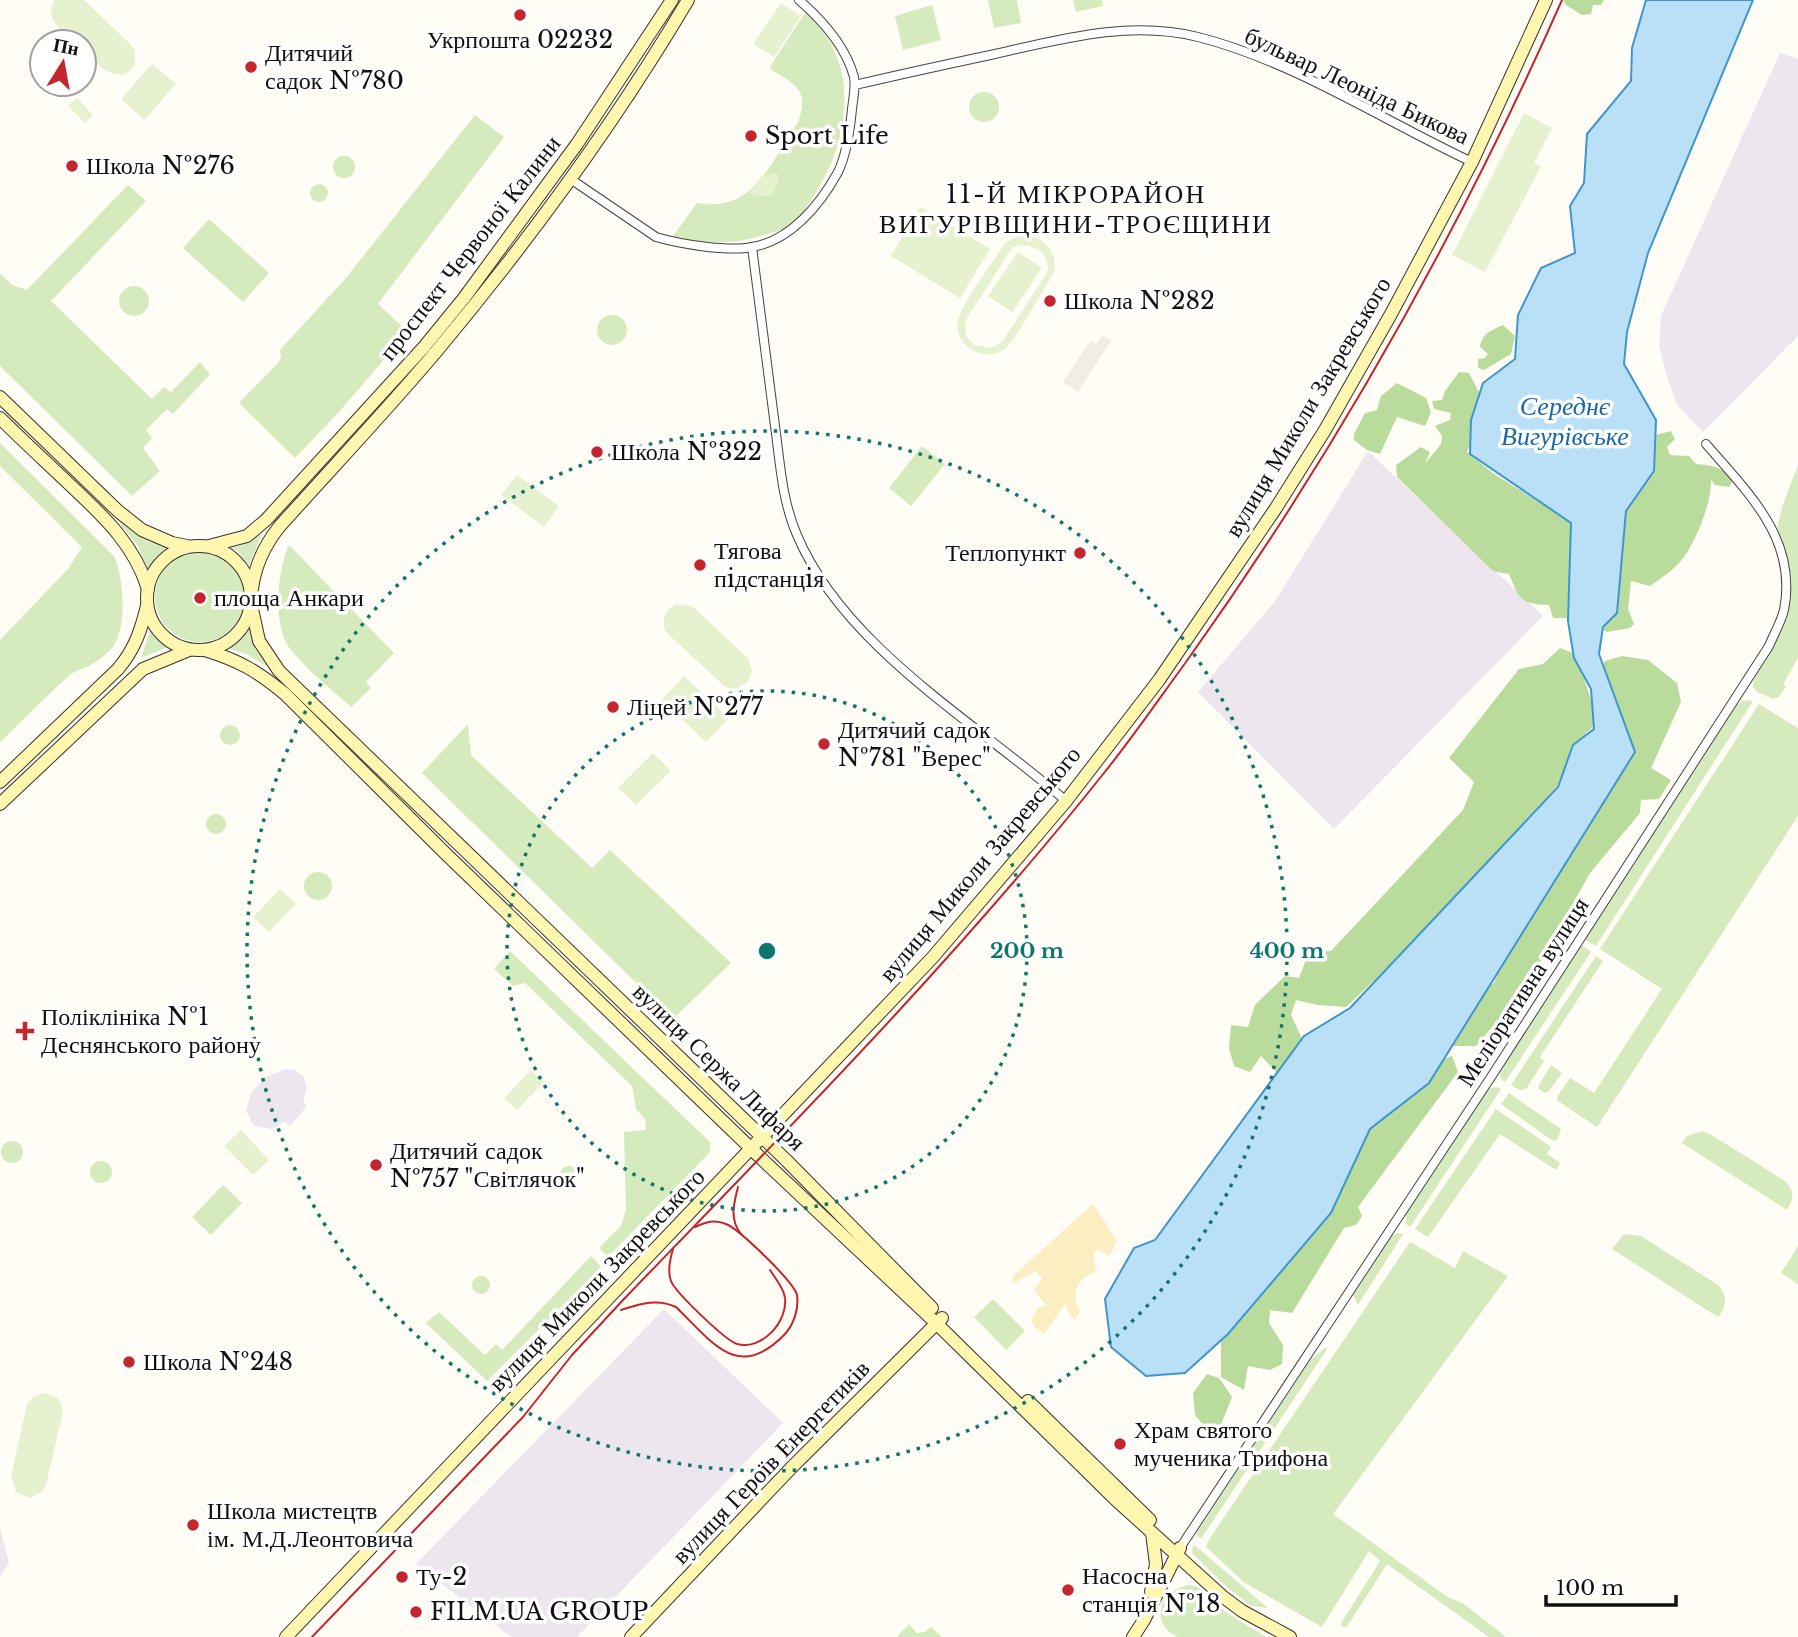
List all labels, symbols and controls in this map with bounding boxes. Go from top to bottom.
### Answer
marker: Укрпошта 02232 [512,7,528,23]
street label: бульвар Леоніда Бикова [1240,21,1474,150]
place label: Укрпошта 02232 [427,25,613,54]
north arrow [28,28,98,98]
text: Пн [51,33,81,61]
place label: Дитячий садок №780 [265,38,404,95]
marker: Дитячий садок №780 [243,59,259,75]
place label: Sport Life [765,121,889,150]
marker: Sport Life [743,128,759,144]
street label: проспект Червоної Калини [373,129,566,366]
place label: Школа №276 [86,151,235,180]
marker: Школа №276 [64,158,80,174]
district label: 11-Й МІКРОРАЙОН ВИГУРІВЩИНИ-ТРОЄЩИНИ [879,178,1273,240]
street label: вулиця Миколи Закревського [1218,271,1397,542]
place label: Школа №282 [1064,286,1215,315]
marker: Школа №282 [1042,293,1058,309]
water label: Середнє Вигурівське [1501,390,1629,452]
place label: Школа №322 [611,437,762,466]
marker: Школа №322 [589,444,605,460]
place label: Тягова пiдстанцiя [714,536,824,593]
place label: Теплопункт [945,538,1067,567]
marker: Теплопункт [1072,545,1088,561]
marker: Тягова пiдстанцiя [692,557,708,573]
place label: площа Анкари [214,583,364,612]
marker: площа Анкари [192,590,208,606]
place label: Ліцей №277 [627,692,764,721]
marker: Ліцей №277 [605,699,621,715]
place label: Дитячий садок №781 "Верес" [838,715,991,772]
marker: Дитячий садок №781 "Верес" [816,736,832,752]
street label: вулиця Миколи Закревського [873,740,1087,987]
street label: Меліоративна вулиця [1451,892,1595,1092]
text: 200 m [990,938,1064,964]
text: 400 m [1250,938,1324,964]
centre of rings [755,939,779,963]
street label: вулиця Сержа Лифаря [627,977,812,1156]
place label: Поліклініка №1 Деснянського району [41,1002,261,1059]
marker: Поліклініка №1 Деснянського району [15,1021,35,1041]
place label: Дитячий садок №757 "Світлячок" [390,1136,585,1193]
marker: Дитячий садок №757 "Світлячок" [368,1157,384,1173]
street label: вулиця Миколи Закревського [483,1162,711,1397]
place label: Школа №248 [143,1347,293,1376]
marker: Школа №248 [121,1354,137,1370]
street label: вулиця Героїв Енергетиків [666,1354,876,1570]
place label: Храм святого мученика Трифона [1134,1415,1328,1472]
marker: Храм святого мученика Трифона [1112,1436,1128,1452]
place label: Школа мистецтв ім. М.Д.Леонтовича [207,1496,414,1553]
marker: Школа мистецтв ім. М.Д.Леонтовича [185,1517,201,1533]
place label: Насосна станція №18 [1082,1561,1220,1618]
place label: Ту-2 [416,1562,467,1591]
scale bar [1546,1564,1675,1608]
marker: Ту-2 [394,1569,410,1585]
text: 100 m [1556,1575,1624,1601]
marker: Насосна станція №18 [1060,1582,1076,1598]
place label: FILM.UA GROUP [430,1597,648,1626]
marker: FILM.UA GROUP [408,1604,424,1620]

